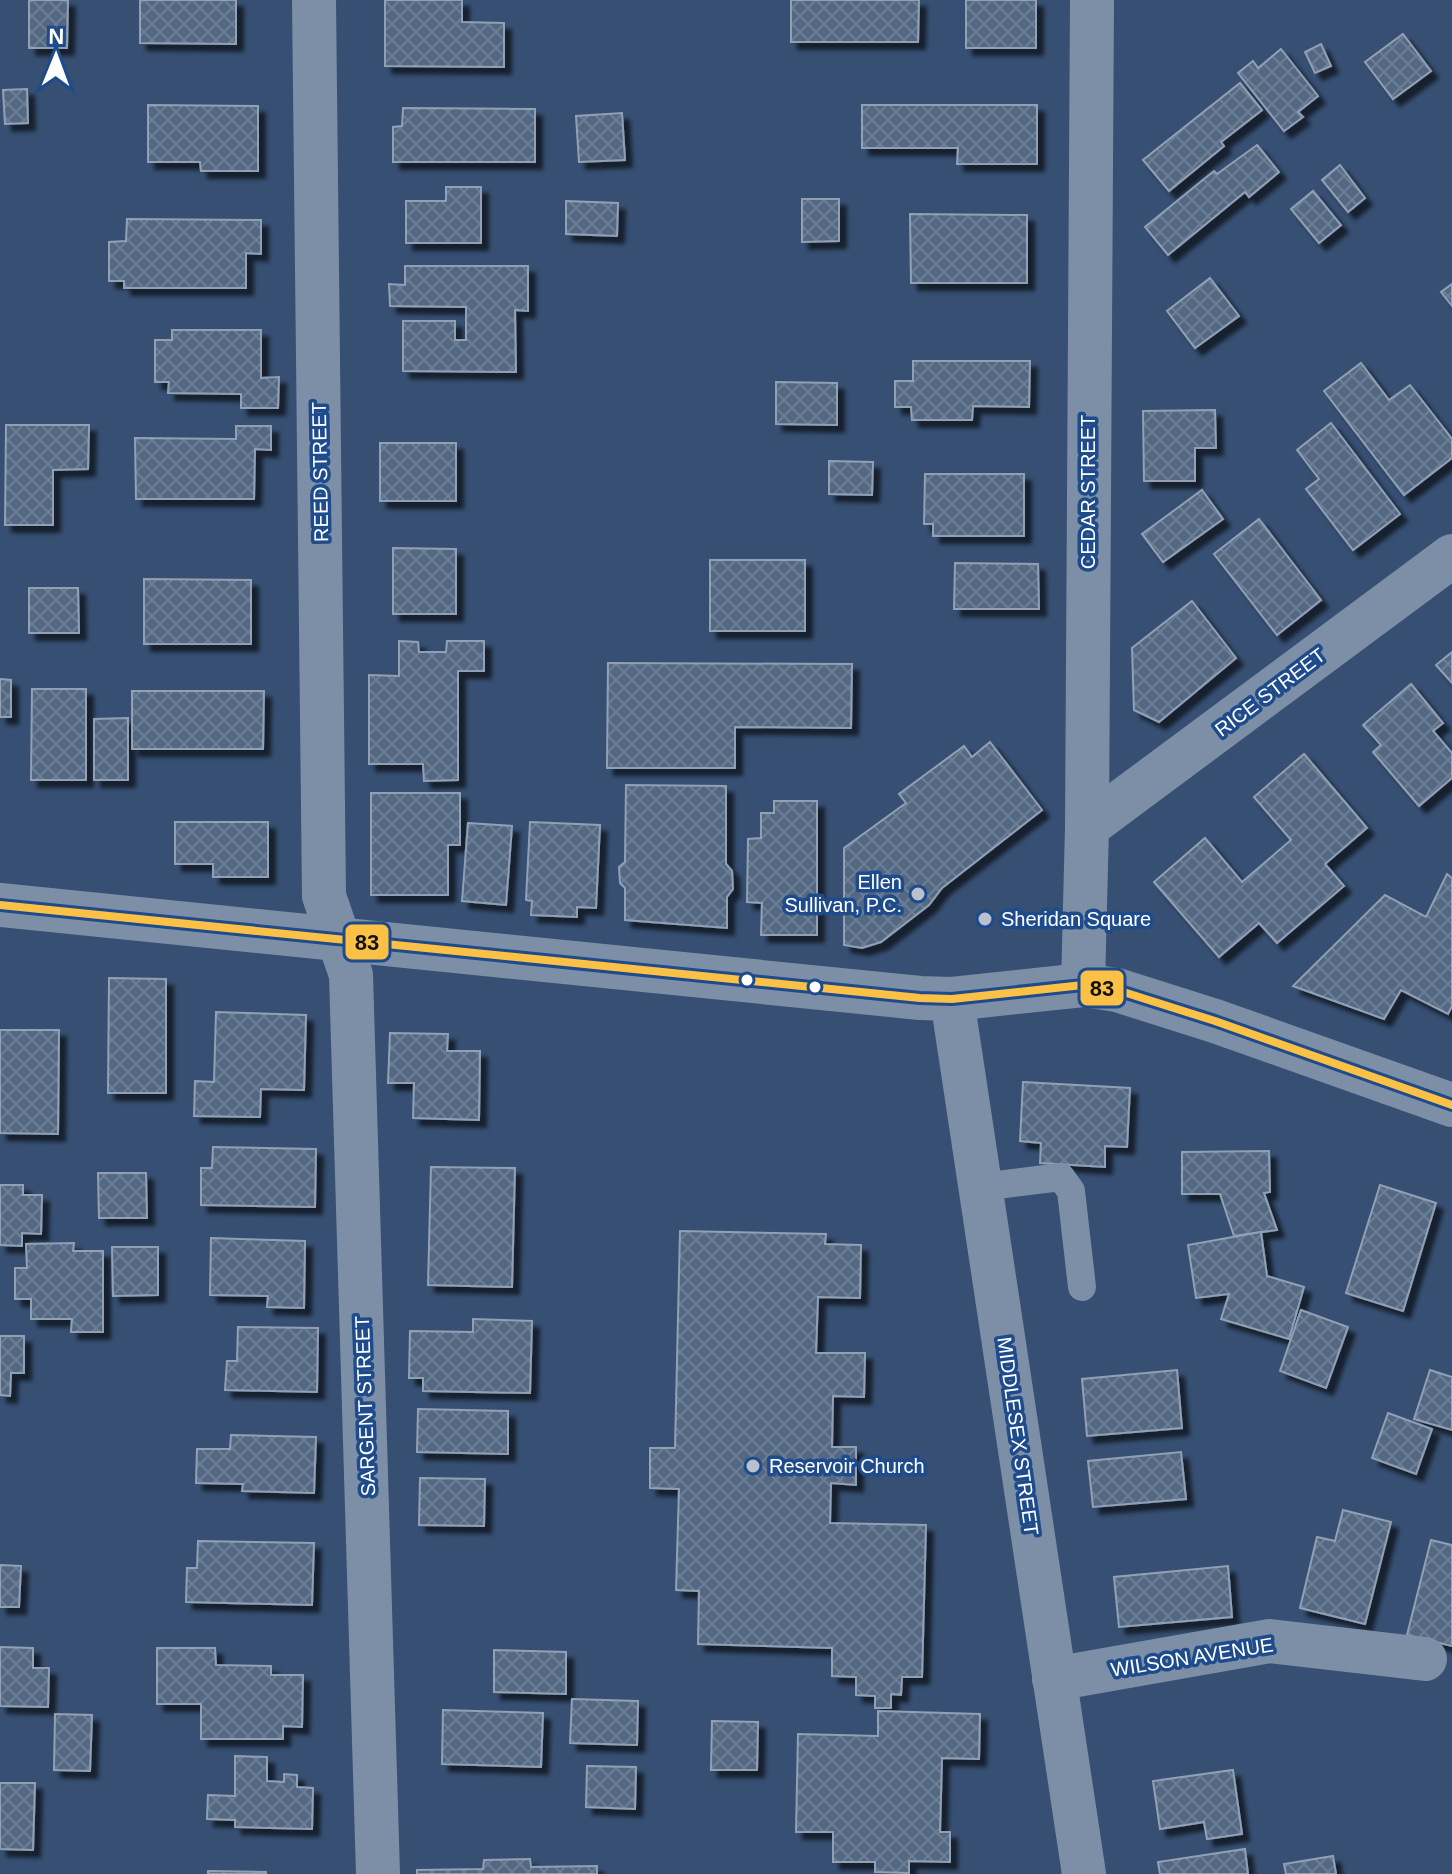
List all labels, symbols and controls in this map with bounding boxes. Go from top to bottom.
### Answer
north arrow [16,16,96,96]
text: N [48,24,65,49]
street label: REED STREET [308,402,332,542]
street label: CEDAR STREET [1077,415,1099,569]
street label: RICE STREET [1211,643,1329,741]
place label: Ellen Sullivan, P.C. [785,871,902,916]
marker: Ellen Sullivan, P.C. [909,885,927,903]
place label: Sheridan Square [1001,908,1151,930]
marker: Sheridan Square [976,910,994,928]
line badge: 83 [344,923,390,961]
text: 83 [355,930,379,955]
line badge: 83 [1079,969,1125,1007]
unlabelled marker [739,972,755,988]
text: 83 [1090,976,1114,1001]
unlabelled marker [807,979,823,995]
street label: SARGENT STREET [351,1315,379,1497]
street label: MIDDLESEX STREET [993,1335,1043,1537]
place label: Reservoir Church [769,1455,925,1477]
marker: Reservoir Church [744,1457,762,1475]
street label: WILSON AVENUE [1109,1633,1275,1681]

